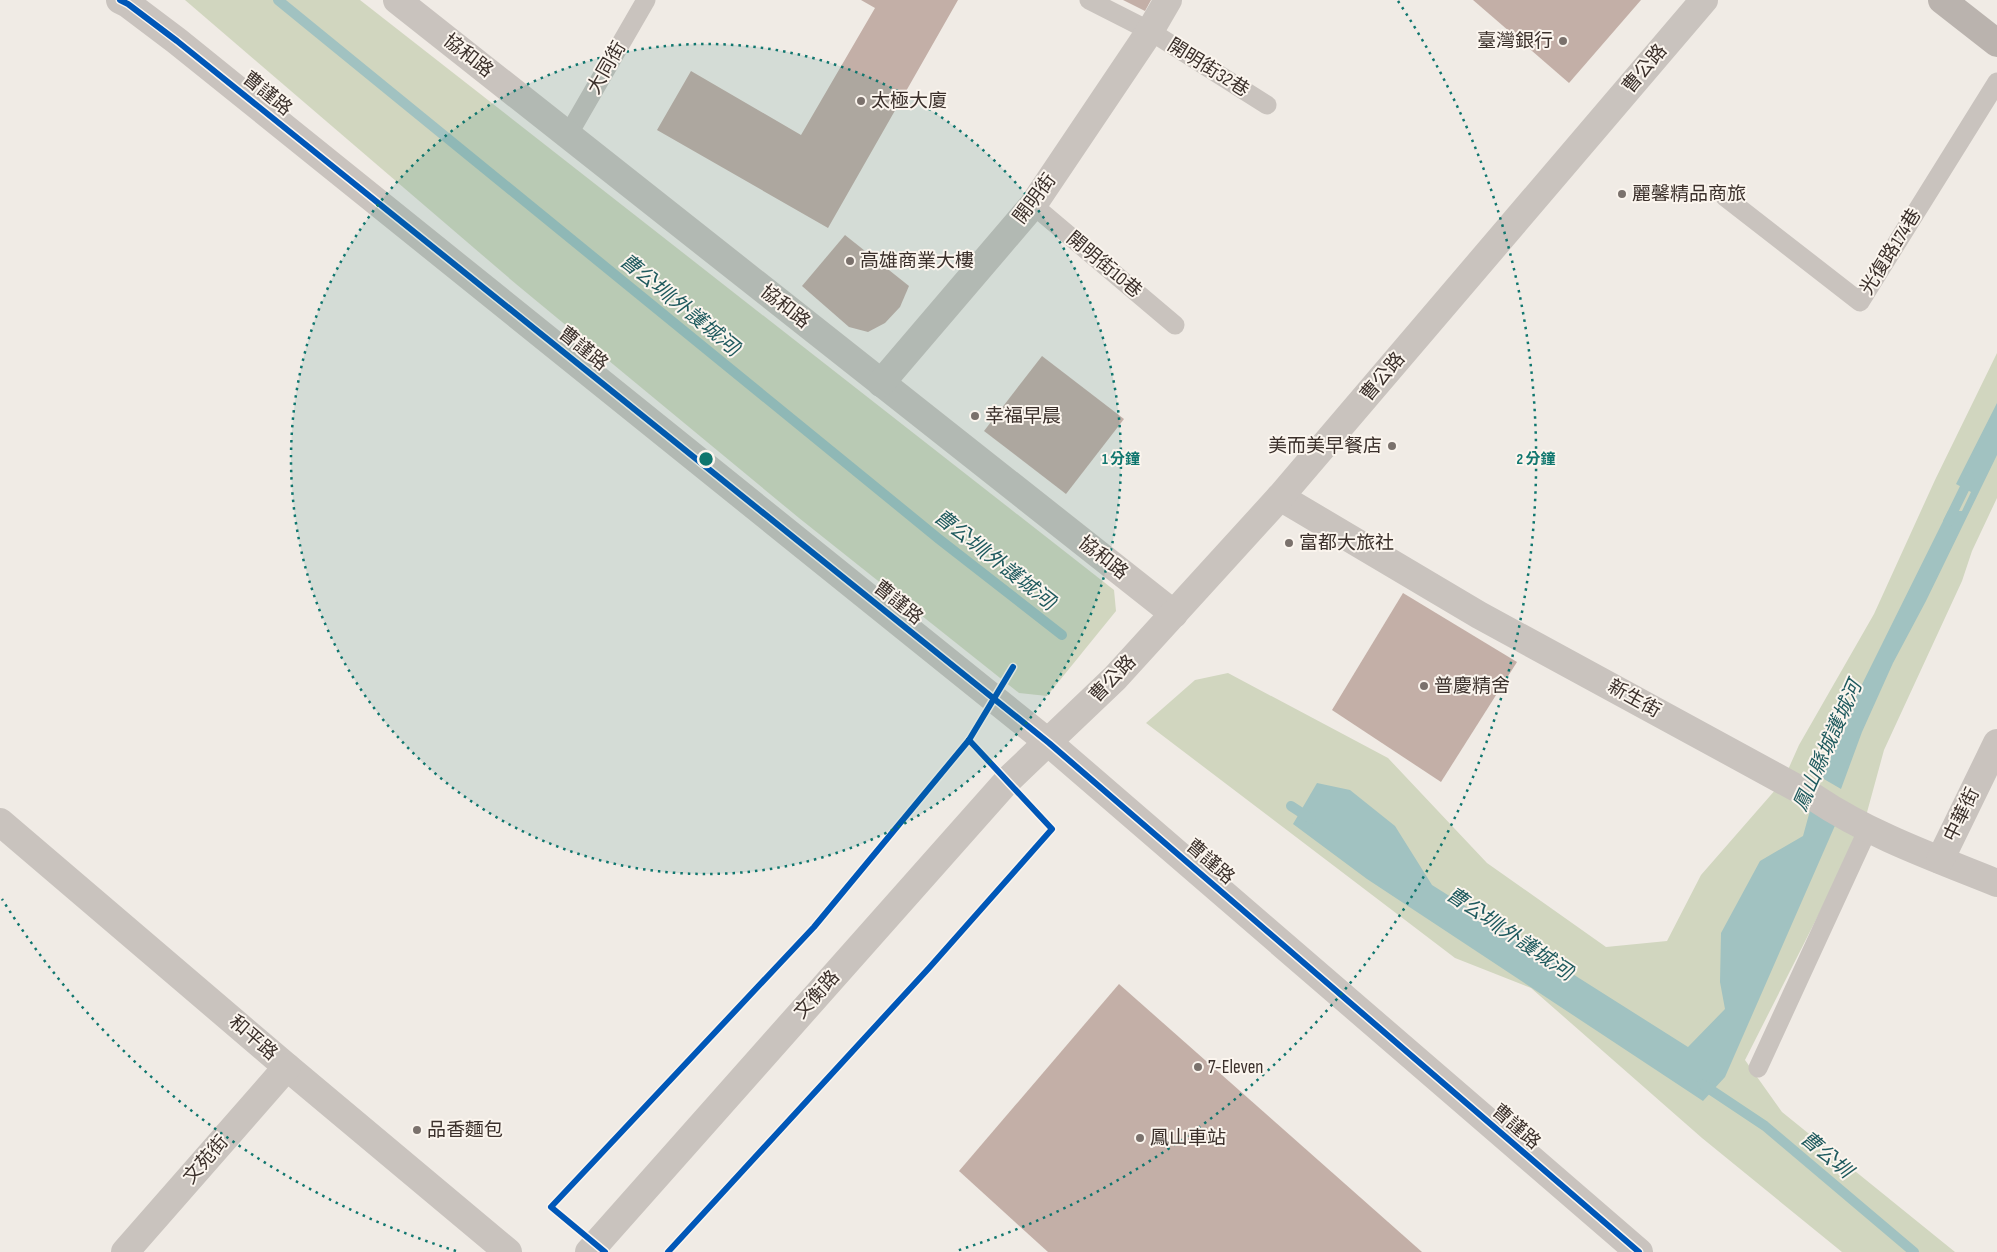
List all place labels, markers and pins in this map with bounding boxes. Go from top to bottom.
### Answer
place label: 臺灣銀行 [1477,30,1553,53]
marker: 臺灣銀行 [1557,35,1569,47]
place label: 太極大廈 [871,90,947,113]
marker: 太極大廈 [855,95,867,107]
place label: 麗馨精品商旅 [1632,183,1746,206]
marker: 麗馨精品商旅 [1616,188,1628,200]
place label: 高雄商業大樓 [860,250,974,273]
marker: 高雄商業大樓 [844,255,856,267]
place label: 幸福早晨 [985,405,1061,428]
marker: 幸福早晨 [969,410,981,422]
place label: 美而美早餐店 [1268,435,1382,458]
marker: 美而美早餐店 [1386,440,1398,452]
centre of rings [697,450,715,468]
place label: 富都大旅社 [1299,532,1394,555]
marker: 富都大旅社 [1283,537,1295,549]
place label: 普慶精舍 [1434,675,1510,698]
marker: 普慶精舍 [1418,680,1430,692]
place label: 7-Eleven [1208,1056,1263,1079]
marker: 7-Eleven [1192,1061,1204,1073]
place label: 品香麵包 [427,1119,503,1142]
marker: 品香麵包 [411,1124,423,1136]
place label: 鳳山車站 [1150,1127,1226,1150]
marker: 鳳山車站 [1134,1132,1146,1144]

